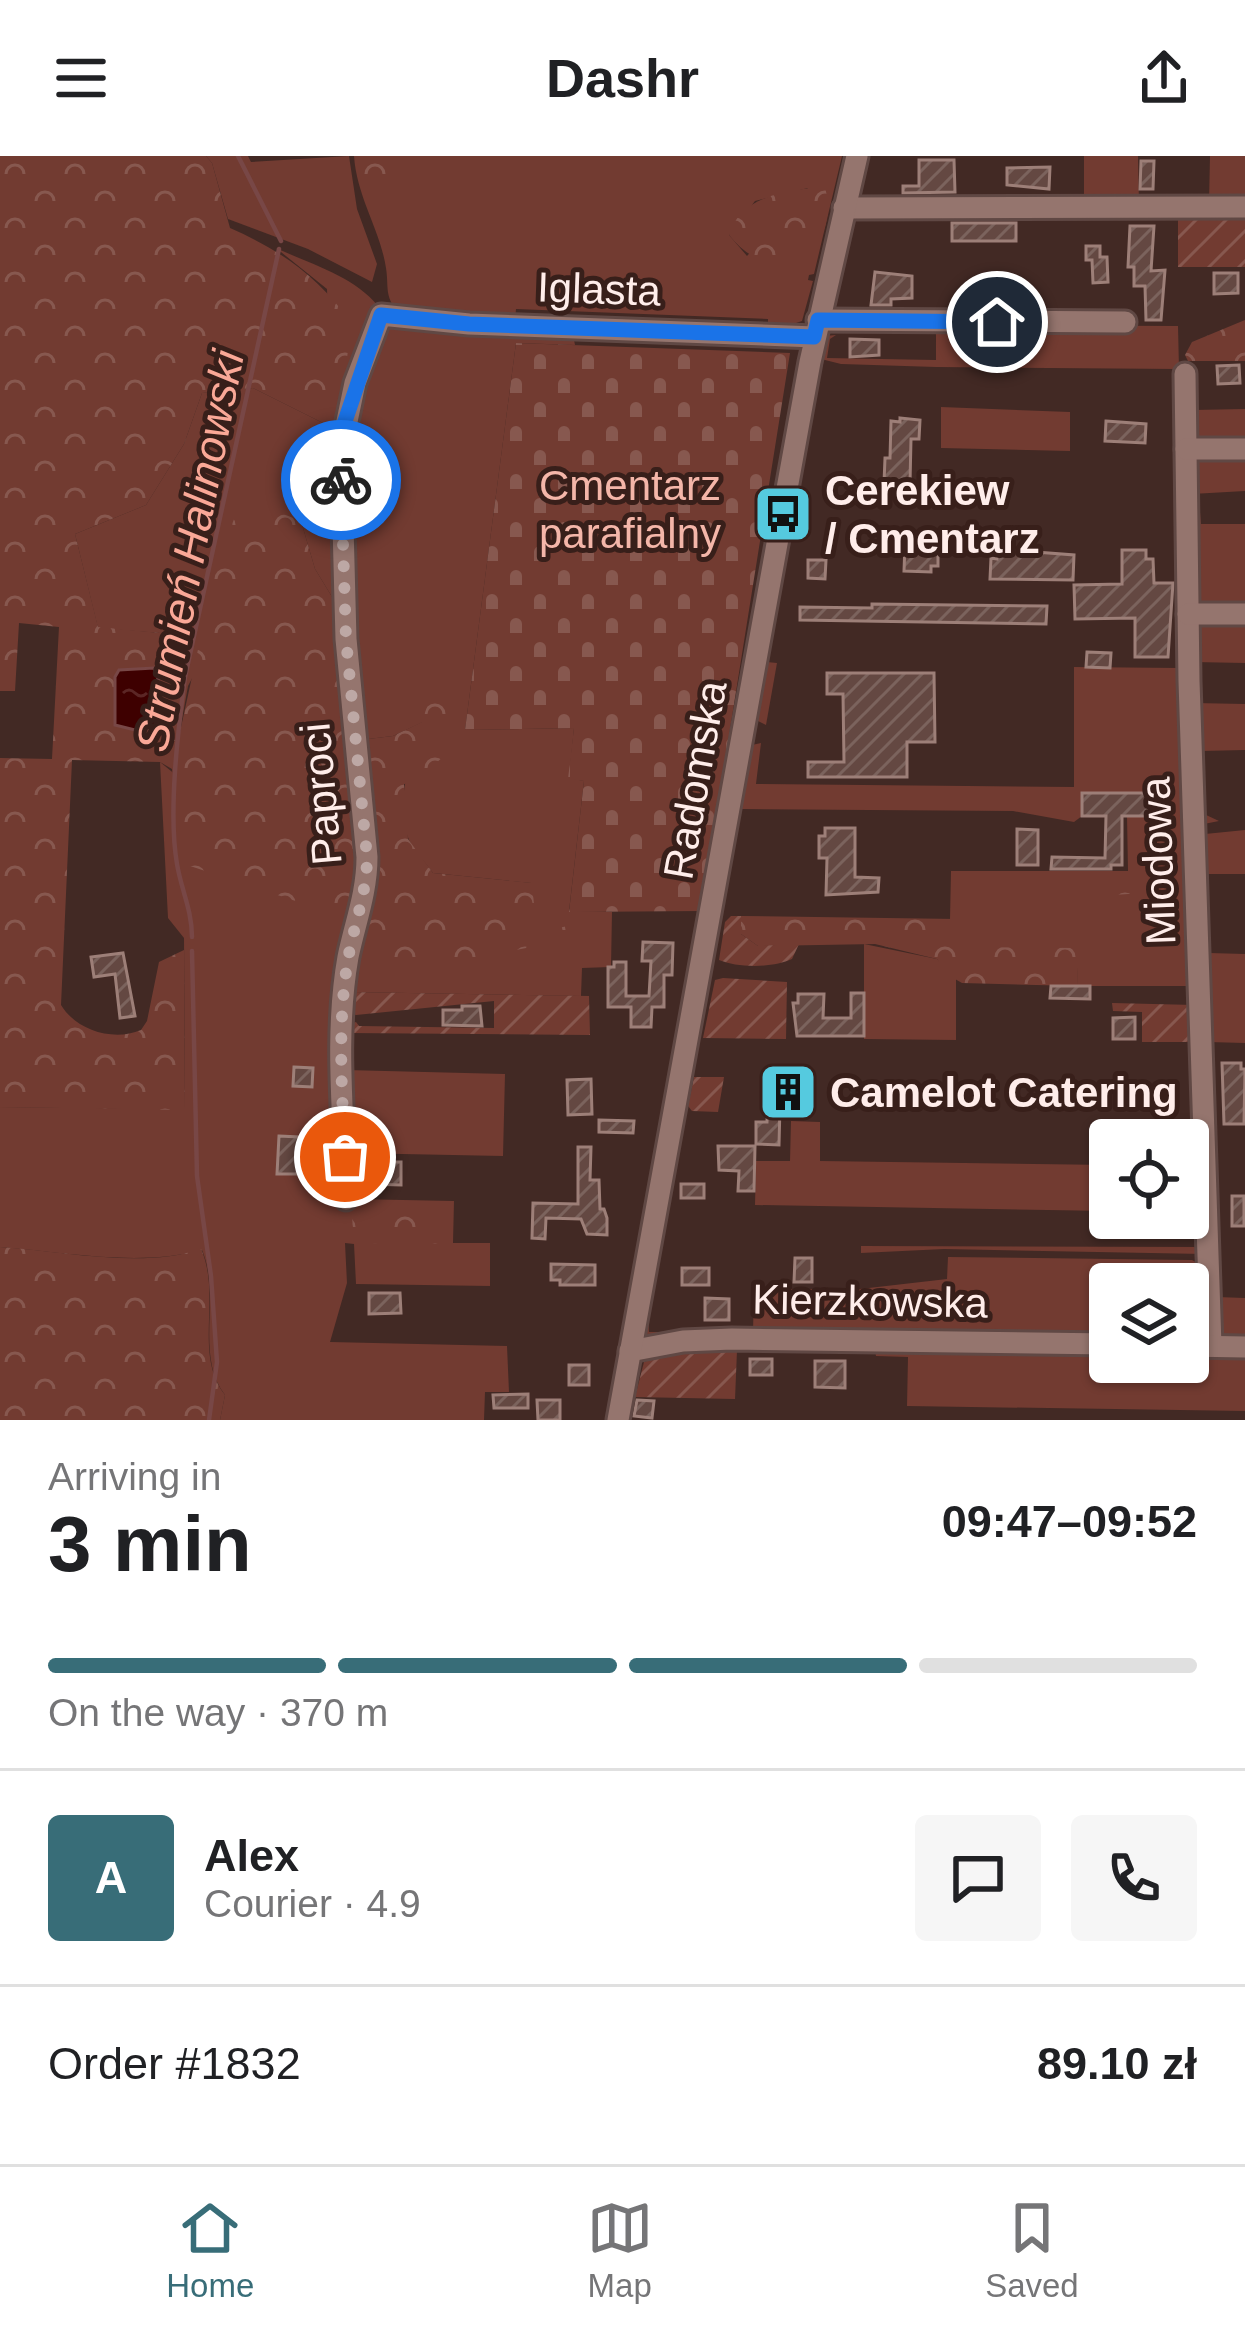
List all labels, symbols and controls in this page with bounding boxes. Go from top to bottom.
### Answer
icon: menu [48,45,114,111]
icon: share [1131,45,1197,111]
text: Dashr [546,48,699,108]
street label: Iglasta [536,263,662,315]
pin [946,271,1048,373]
icon: home [964,289,1030,355]
water label: Strumień Halinowski [126,344,254,756]
courier [281,420,401,540]
icon: bike [308,447,374,513]
park label: Cmentarz parafialny [539,462,721,557]
place label: Cerekiew / Cmentarz [825,467,1040,562]
bus stop icon: Cerekiew / Cmentarz [752,483,814,545]
street label: Radomska [654,676,736,883]
street label: Paproci [291,721,351,867]
street label: Miodowa [1132,776,1184,946]
building icon: Camelot Catering [757,1061,819,1123]
place label: Camelot Catering [830,1069,1178,1116]
pin [294,1106,396,1208]
map controls [1089,1119,1209,1383]
button: locate [1089,1119,1209,1239]
icon: bag [312,1124,378,1190]
button: layers [1089,1263,1209,1383]
street label: Kierzkowska [752,1275,989,1327]
text: Arriving in [48,1455,221,1498]
text: 09:47–09:52 [942,1496,1197,1547]
text: 3 min [48,1500,252,1588]
text: On the way · 370 m [48,1691,388,1734]
button: chat [915,1815,1041,1941]
button: phone [1071,1815,1197,1941]
text: Alex [204,1830,299,1881]
text: A [95,1852,127,1903]
text: Courier · 4.9 [204,1882,421,1925]
text: Order #1832 [48,2038,301,2089]
text: 89.10 zł [1037,2038,1197,2089]
tab: Home [166,2195,254,2305]
tab: Map [587,2195,653,2305]
tab: Saved [985,2195,1079,2305]

